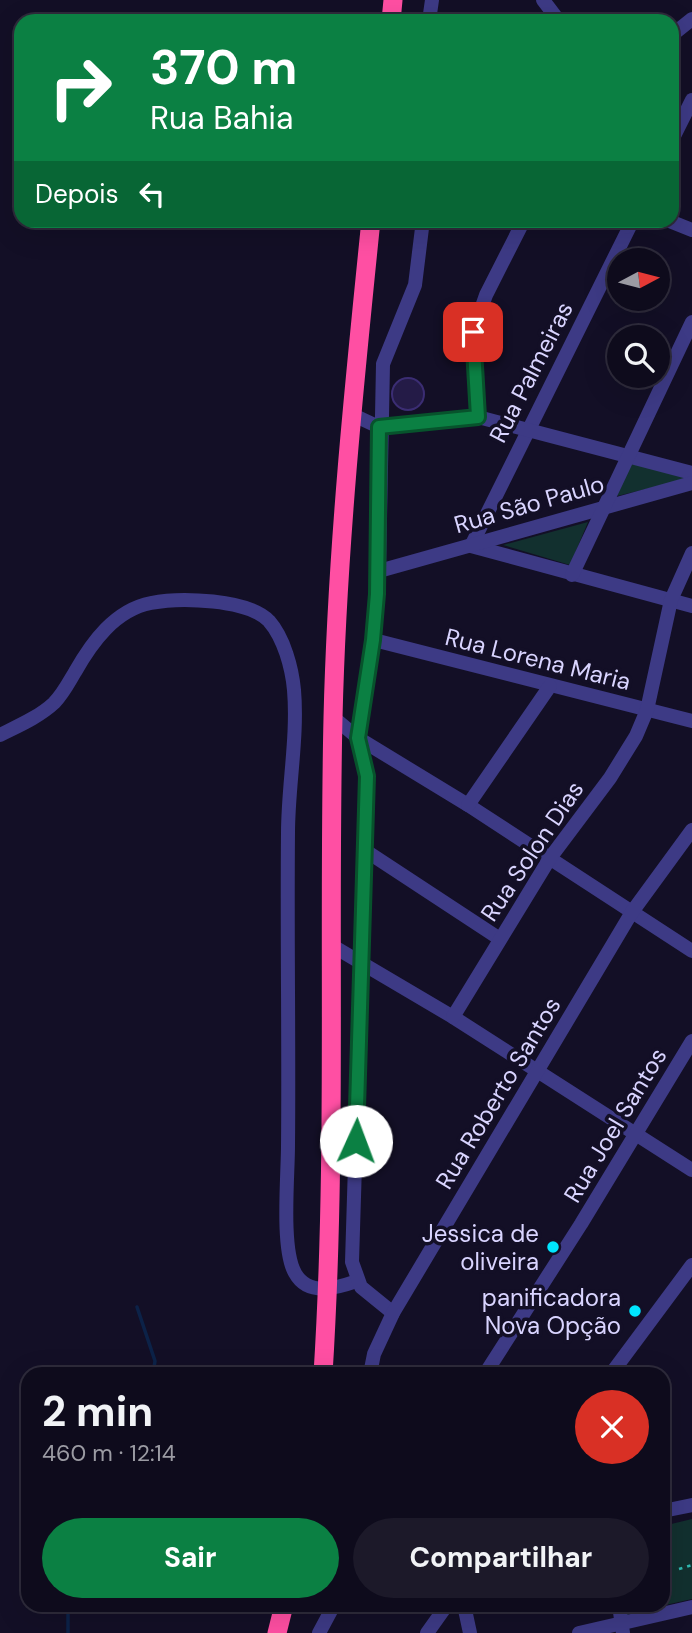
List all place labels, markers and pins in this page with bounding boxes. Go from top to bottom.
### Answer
pin [443,302,503,362]
place label: Jessica de oliveira [422,1218,539,1277]
marker: Jessica de oliveira [545,1239,561,1255]
place label: panificadora Nova Opção [482,1282,621,1341]
marker: panificadora Nova Opção [627,1303,643,1319]

